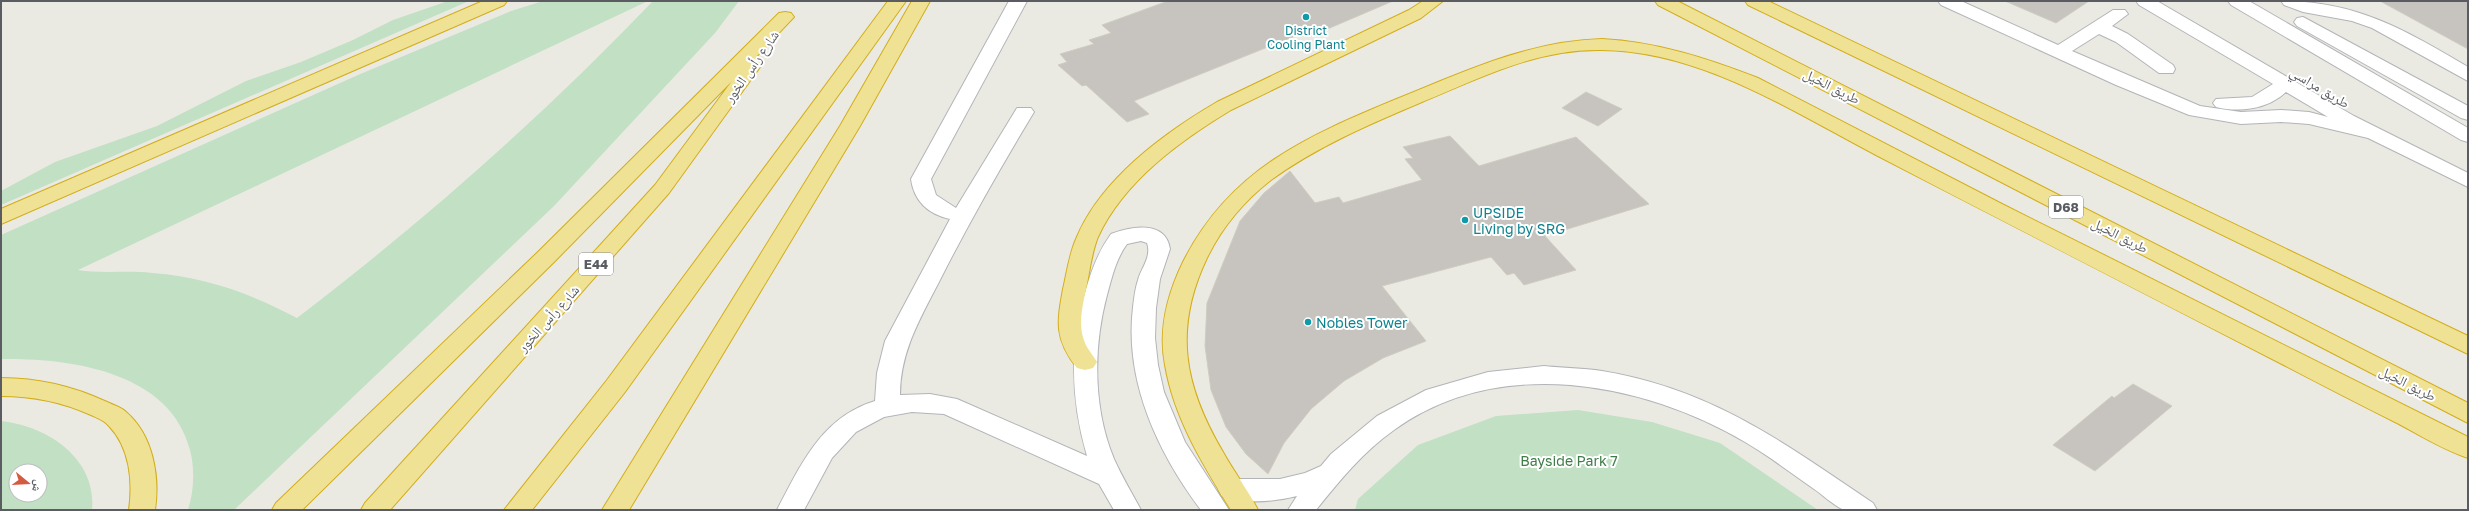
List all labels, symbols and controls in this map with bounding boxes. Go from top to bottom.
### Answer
marker: District Cooling Plant [1301,12,1311,22]
place label: District Cooling Plant [1267,23,1345,52]
street label: شارع رأس الخور [719,27,784,107]
street label: طريق مراسي [2285,63,2353,114]
street label: طريق الخيل [1800,65,1863,109]
road number: D68 [2049,196,2083,218]
place label: UPSIDE Living by SRG [1473,204,1565,237]
street label: طريق الخيل [2088,214,2151,258]
marker: UPSIDE Living by SRG [1460,215,1470,225]
road number: E44 [579,253,613,275]
street label: شارع رأس الخور [513,281,584,357]
place label: Nobles Tower [1316,314,1408,331]
marker: Nobles Tower [1303,317,1313,327]
street label: طريق الخيل [2376,362,2439,406]
park label: Bayside Park 7 [1520,452,1618,469]
north arrow [8,463,48,503]
text: ش [28,478,46,494]

